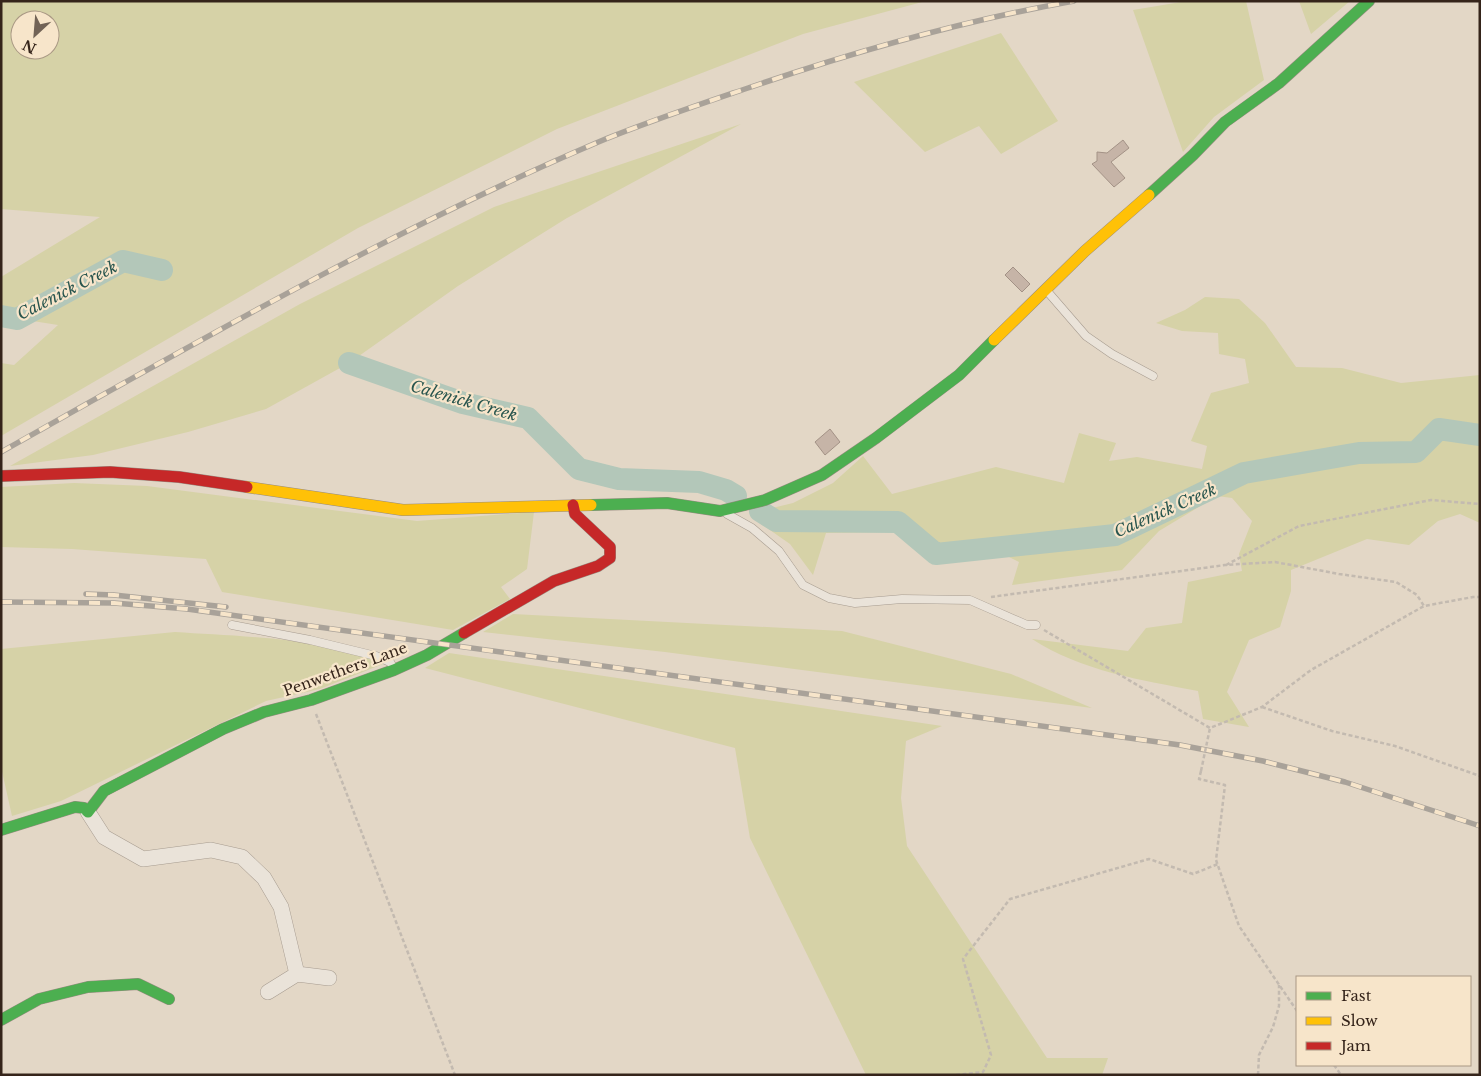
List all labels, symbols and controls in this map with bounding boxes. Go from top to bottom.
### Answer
north arrow [10,10,60,60]
text: N [19,36,39,58]
water label: Calenick Creek [14,256,120,324]
water label: Calenick Creek [408,375,520,425]
water label: Calenick Creek [1111,479,1219,541]
street label: Penwethers Lane [280,638,410,700]
legend [1296,976,1471,1066]
text: Fast [1341,986,1372,1005]
text: Slow [1341,1011,1378,1030]
text: Jam [1339,1036,1371,1055]

